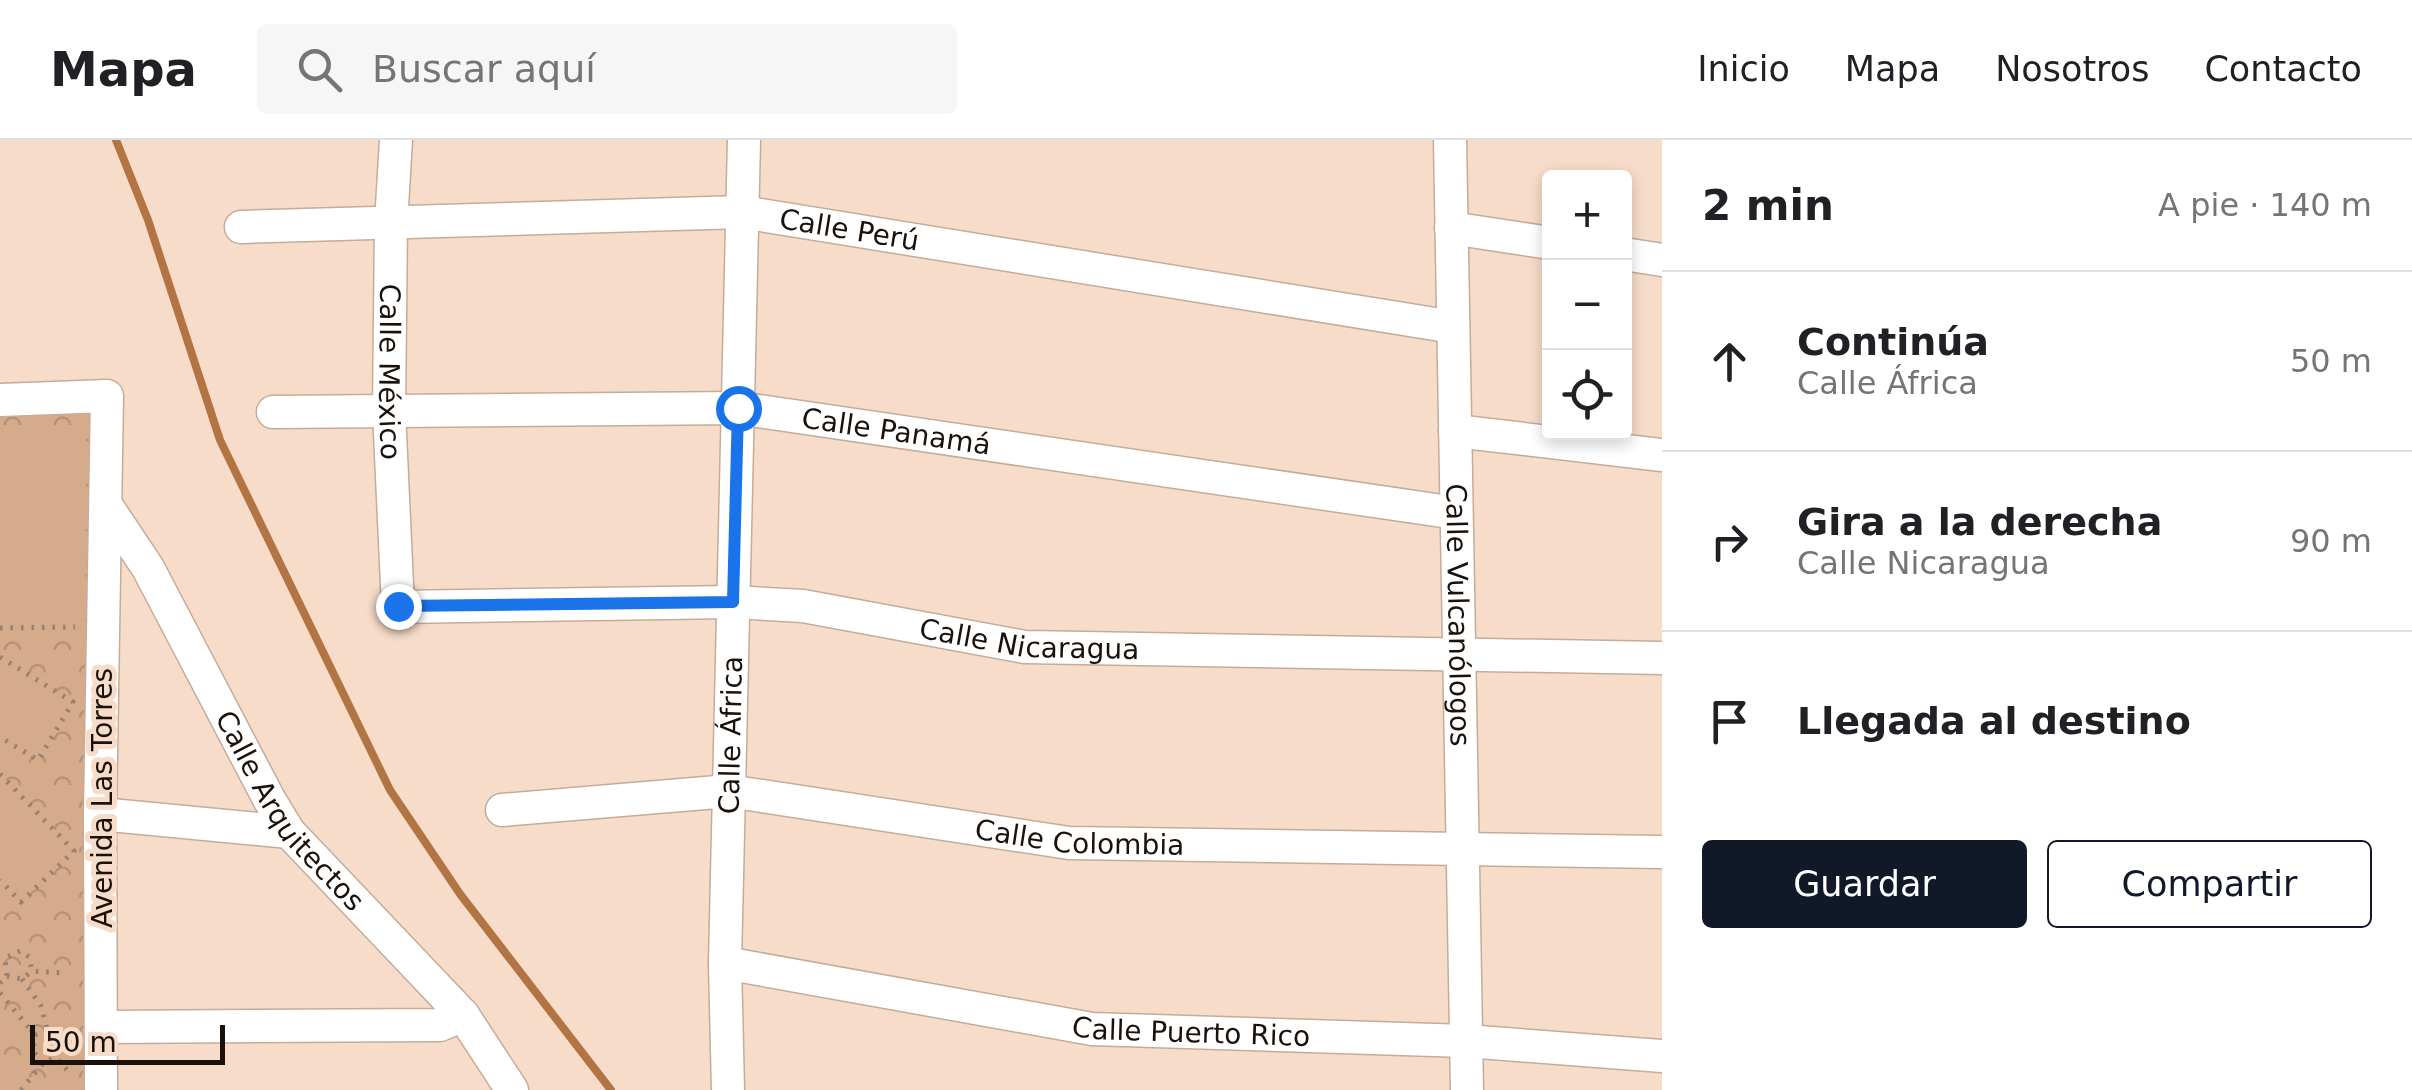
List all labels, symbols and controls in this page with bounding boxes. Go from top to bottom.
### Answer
search box [257,24,957,114]
text: Mapa [50,41,197,97]
icon: search [292,42,347,97]
text: Buscar aquí [372,47,596,91]
text: Inicio [1697,49,1790,89]
text: Mapa [1845,49,1940,89]
text: Nosotros [1995,49,2149,89]
text: Contacto [2204,49,2362,89]
map controls [1542,170,1632,440]
button: + [1542,170,1632,260]
text: 2 min [1702,181,1834,230]
text: A pie · 140 m [2158,186,2372,224]
street label: Calle Perú [777,202,921,257]
button: − [1542,260,1632,350]
street label: Calle México [372,284,407,461]
text: Continúa [1797,320,1989,364]
icon: ahead [1702,334,1757,389]
text: 50 m [2290,342,2372,380]
button: locate [1542,350,1632,440]
text: Calle África [1797,364,1978,402]
route start [716,386,762,432]
street label: Calle Panamá [800,402,993,462]
street label: Calle Vulcanólogos [1439,483,1477,747]
text: Gira a la derecha [1797,500,2162,544]
icon: right [1702,514,1757,569]
text: 90 m [2290,522,2372,560]
text: Calle Nicaragua [1797,544,2050,582]
route end [376,584,422,630]
street label: Calle Nicaragua [917,612,1140,666]
street label: Calle África [712,656,749,815]
street label: Avenida Las Torres [86,668,119,928]
icon: arrive [1702,694,1757,749]
text: Llegada al destino [1797,699,2191,743]
street label: Calle Arquitectos [209,705,371,918]
street label: Calle Colombia [973,813,1185,862]
button: Guardar [1702,840,2027,928]
button: Compartir [2047,840,2372,928]
street label: Calle Puerto Rico [1069,1010,1311,1053]
scale bar [30,1020,225,1064]
text: 50 m [45,1026,117,1059]

